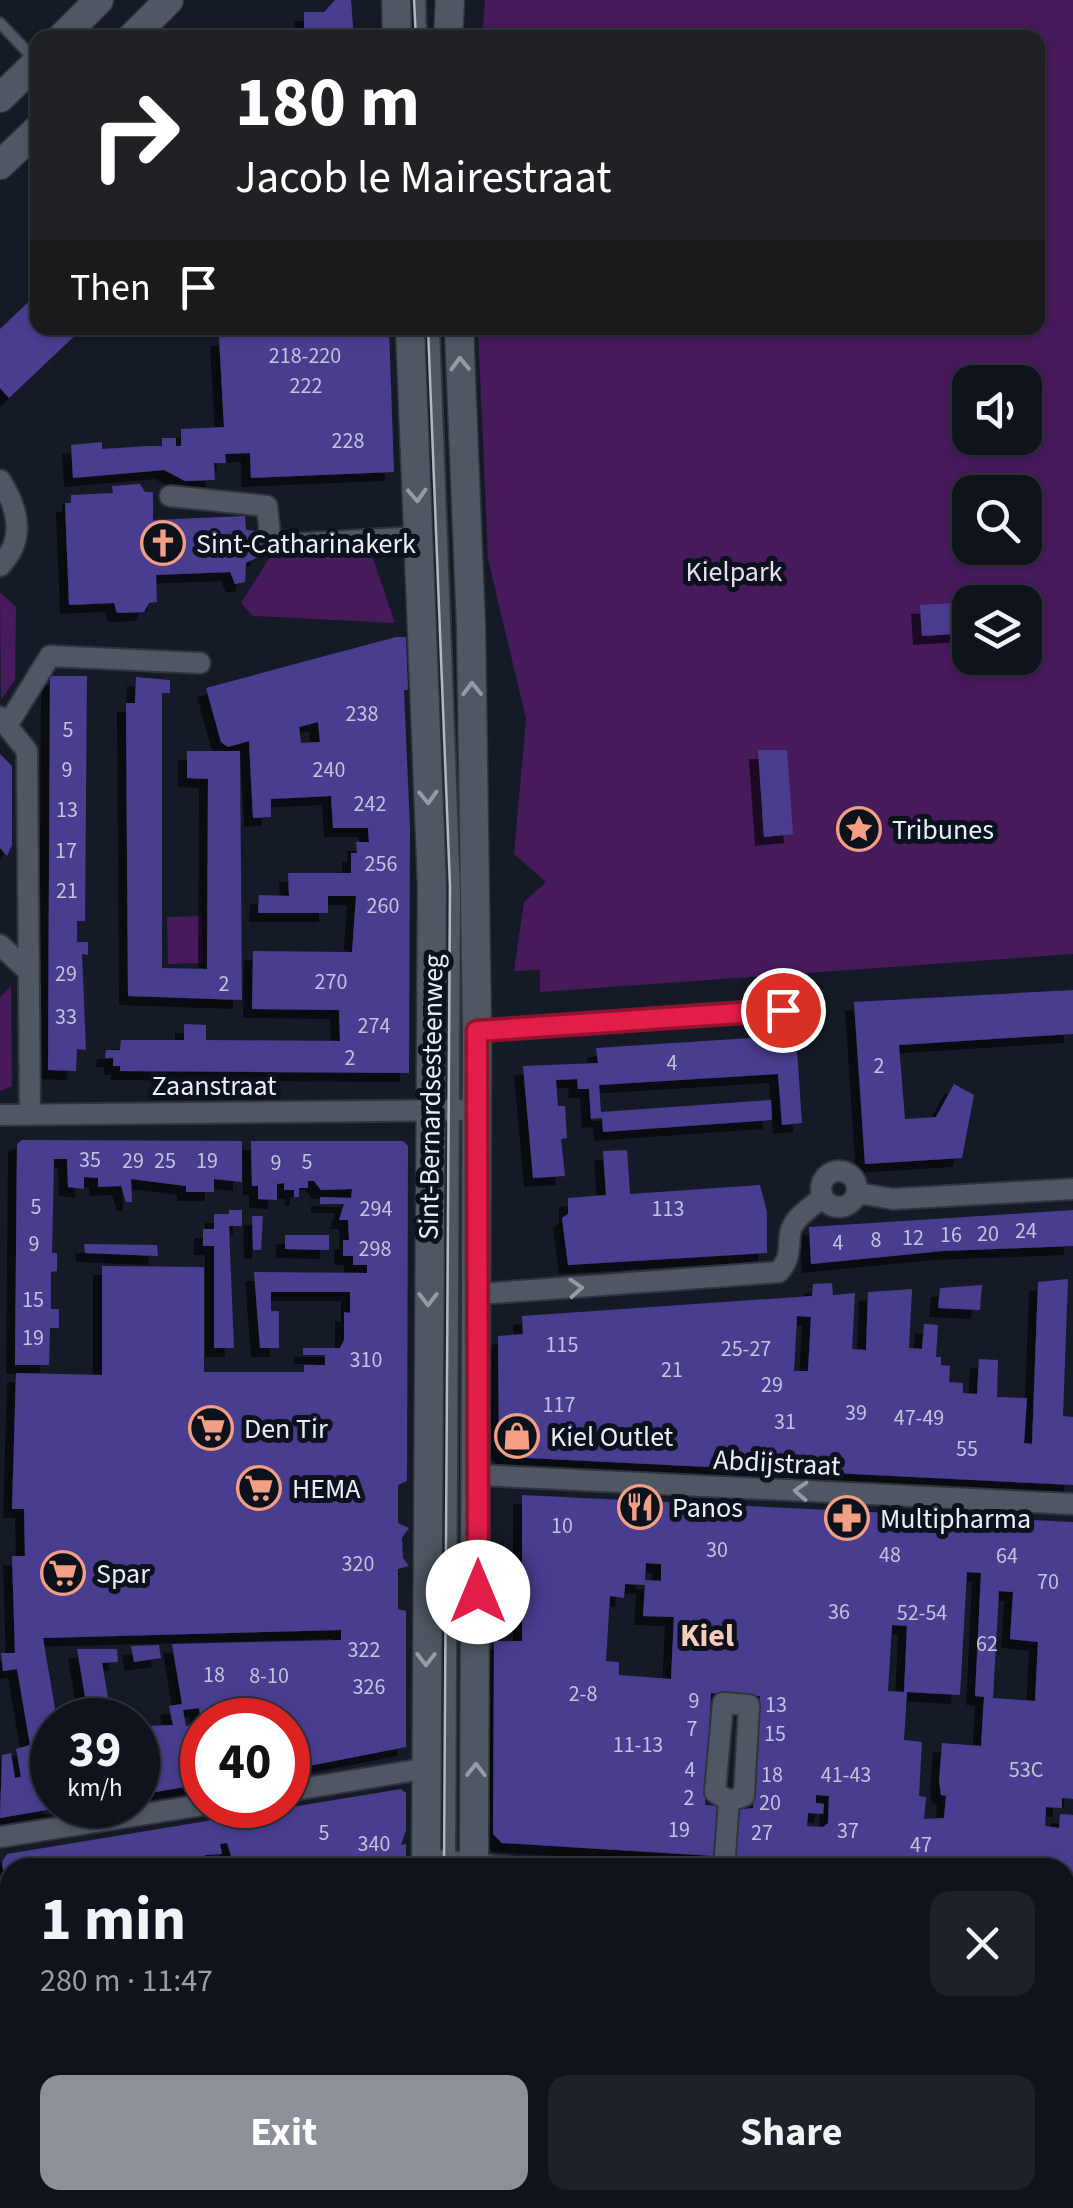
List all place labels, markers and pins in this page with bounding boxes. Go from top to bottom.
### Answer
church icon: Sint-Catharinakerk [140,520,186,566]
place label: Sint-Catharinakerk [196,524,416,564]
place icon: Tribunes [836,806,882,852]
place label: Tribunes [892,810,994,850]
pin [741,968,826,1053]
supermarket icon: Den Tir [188,1405,234,1451]
place label: Den Tir [244,1409,328,1449]
shop icon: Kiel Outlet [494,1413,540,1459]
place label: Kiel Outlet [550,1417,674,1457]
supermarket icon: HEMA [236,1465,282,1511]
place label: HEMA [292,1469,361,1509]
restaurant icon: Panos [617,1484,663,1530]
place label: Panos [672,1488,743,1528]
pharmacy icon: Multipharma [824,1495,870,1541]
place label: Multipharma [880,1499,1031,1539]
supermarket icon: Spar [40,1550,86,1596]
place label: Spar [96,1554,150,1594]

